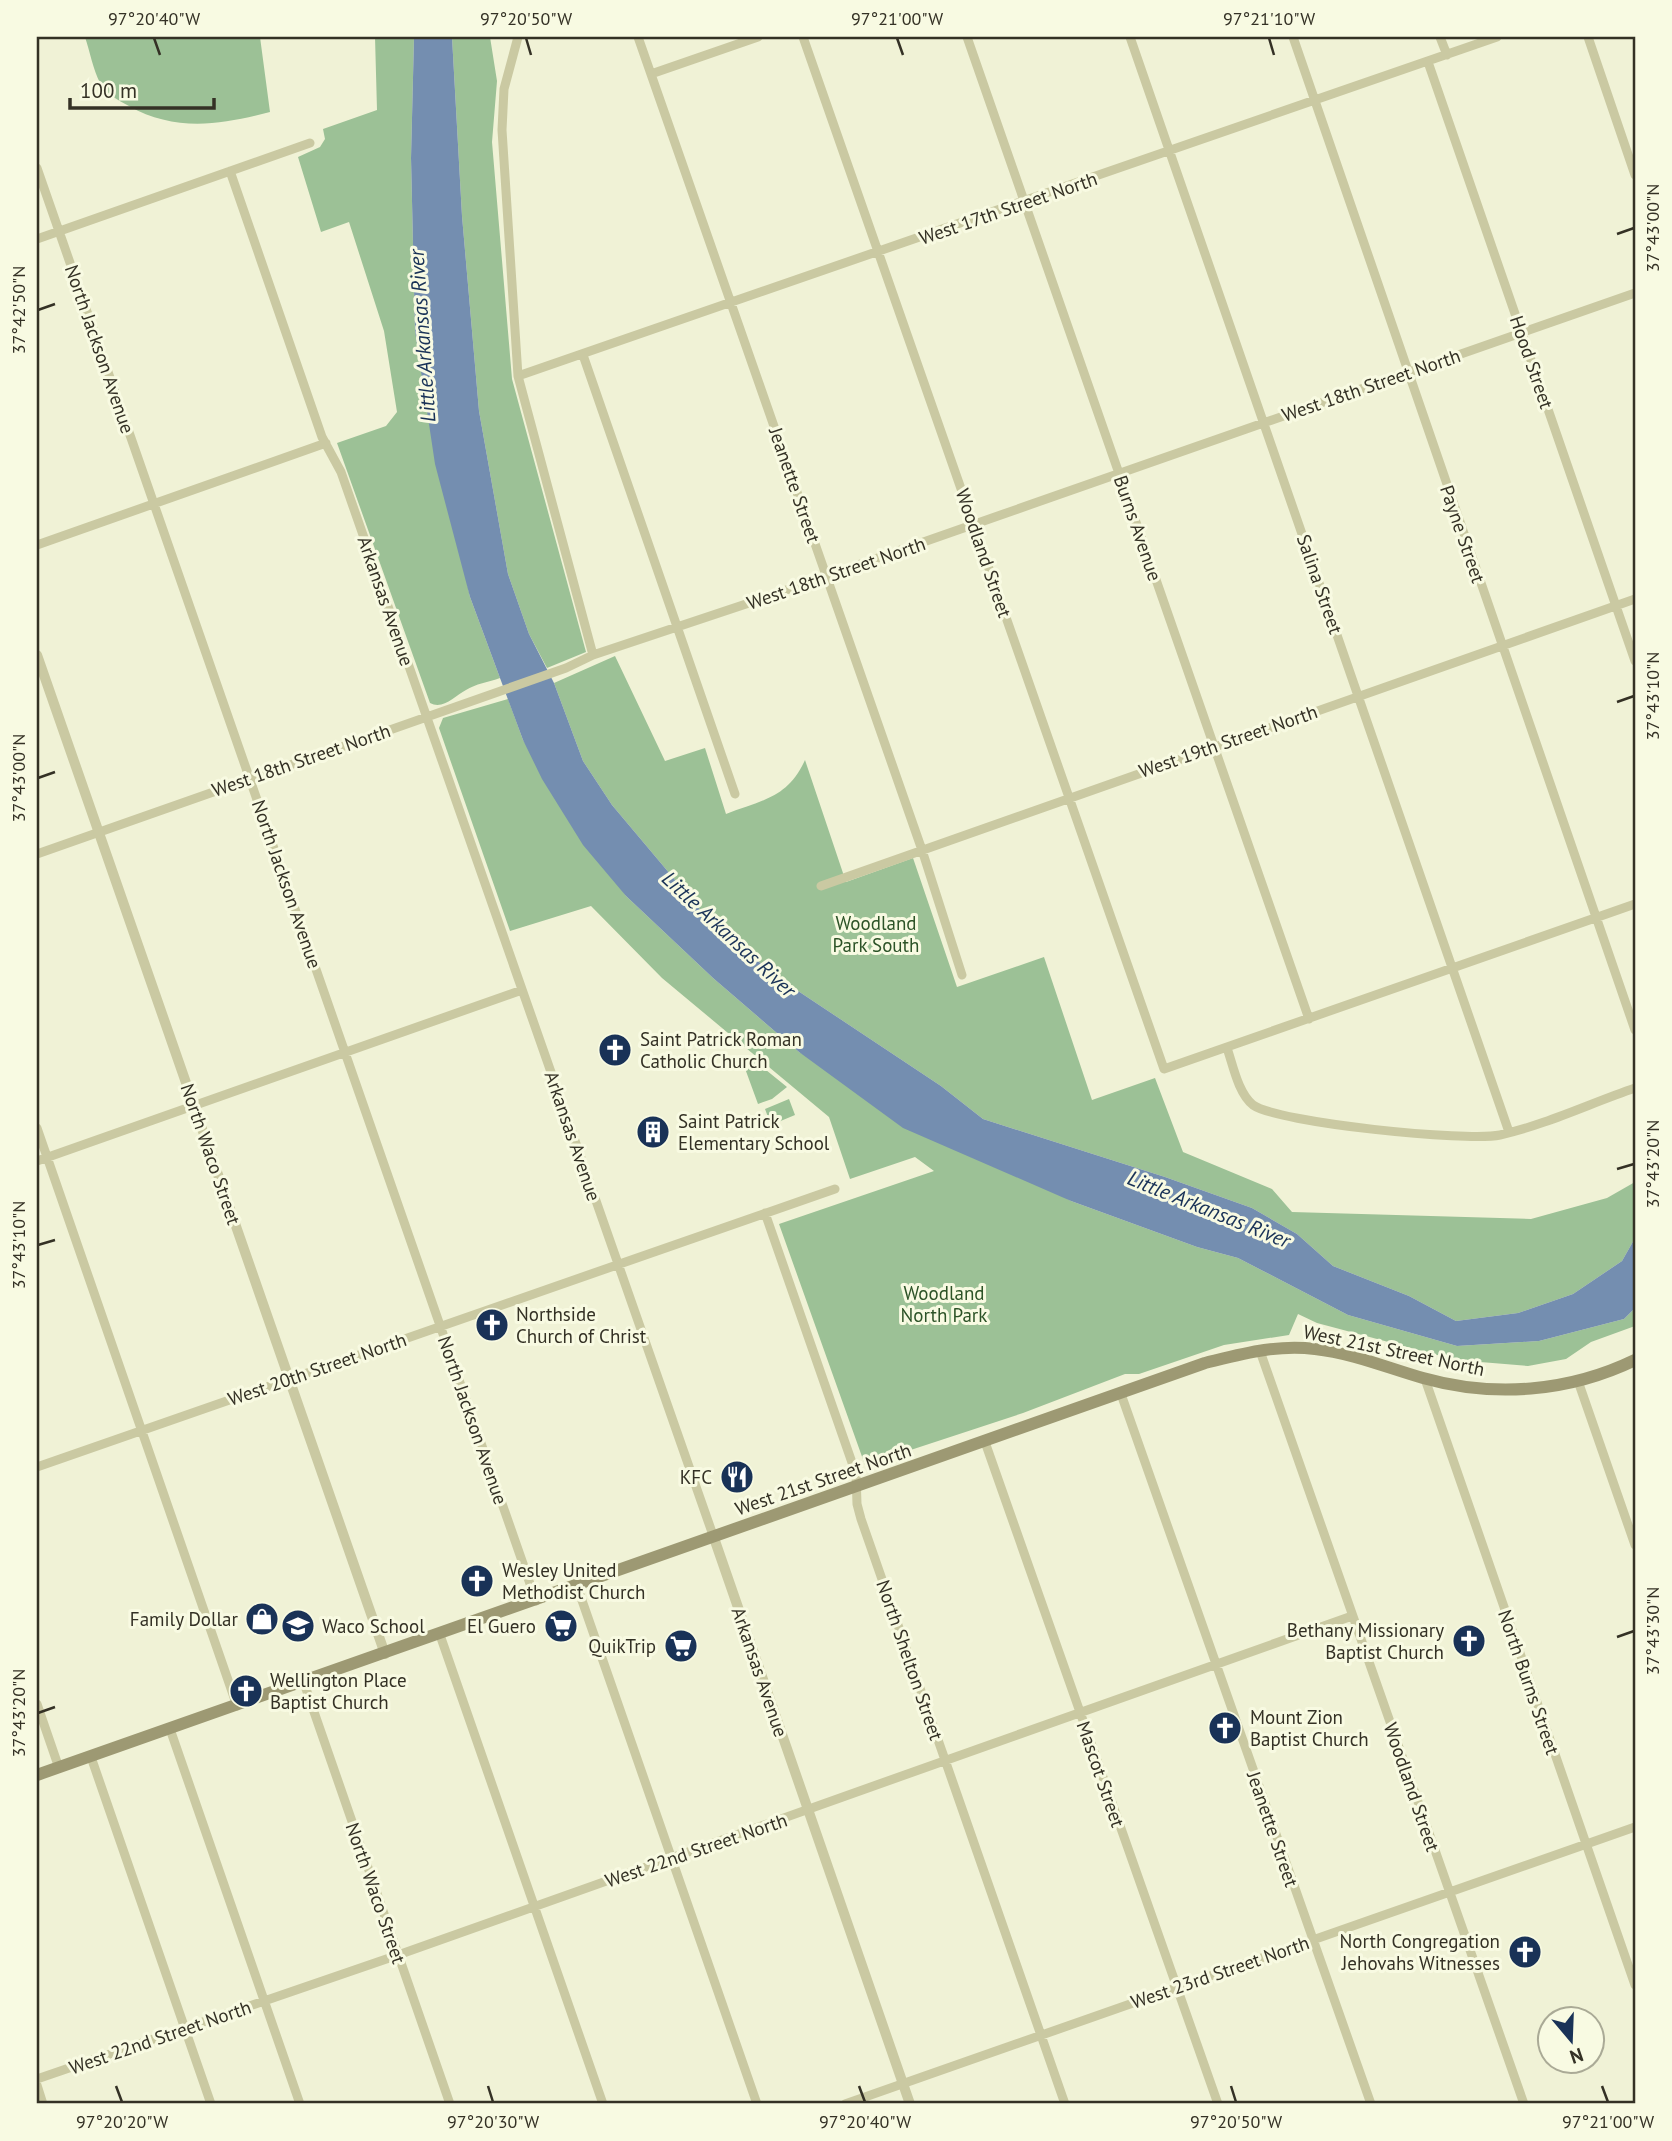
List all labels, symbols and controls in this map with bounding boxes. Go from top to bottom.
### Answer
text: 97°20'40"W [108,7,200,30]
text: 97°20'50"W [480,7,572,30]
text: 97°21'00"W [851,7,943,30]
text: 97°21'10"W [1223,7,1315,30]
scale bar [70,66,214,110]
text: 100 m [80,77,137,104]
street label: West 17th Street North [916,166,1100,250]
text: 37°43'00"N [1641,184,1664,272]
water label: Little Arkansas River [402,247,442,423]
street label: North Jackson Avenue [60,261,140,437]
text: 37°42'50"N [7,266,30,354]
street label: Hood Street [1505,312,1559,412]
street label: West 18th Street North [1279,343,1463,427]
street label: Jeanette Street [764,423,826,546]
street label: Burns Avenue [1109,472,1167,584]
street label: Payne Street [1435,482,1491,587]
street label: Woodland Street [951,485,1017,621]
street label: West 18th Street North [744,531,928,615]
street label: Salina Street [1292,531,1348,637]
street label: Arkansas Avenue [353,533,419,669]
text: 37°43'10"N [1641,652,1664,740]
street label: West 19th Street North [1136,699,1320,783]
street label: West 18th Street North [209,718,393,802]
text: 37°43'00"N [7,734,30,822]
street label: North Jackson Avenue [247,796,327,972]
water label: Little Arkansas River [657,865,803,1004]
park label: Woodland Park South [833,911,919,957]
place label: Saint Patrick Roman Catholic Church [640,1027,802,1073]
church icon: Saint Patrick Roman Catholic Church [596,1031,634,1069]
street label: Arkansas Avenue [540,1068,606,1204]
street label: North Waco Street [176,1080,247,1228]
place label: Saint Patrick Elementary School [678,1109,830,1155]
building icon: Saint Patrick Elementary School [634,1113,672,1151]
text: 37°43'20"N [1641,1120,1664,1208]
water label: Little Arkansas River [1124,1164,1296,1255]
text: 37°43'10"N [7,1201,30,1289]
park label: Woodland North Park [901,1281,987,1327]
place label: Northside Church of Christ [516,1302,647,1348]
church icon: Northside Church of Christ [473,1306,511,1344]
street label: West 21st Street North [1301,1319,1487,1381]
street label: West 20th Street North [225,1327,409,1411]
street label: North Jackson Avenue [433,1332,513,1508]
street label: West 21st Street North [732,1438,914,1520]
restaurant icon: KFC [718,1458,756,1496]
place label: KFC [680,1465,712,1489]
place label: Wesley United Methodist Church [502,1558,645,1604]
church icon: Wesley United Methodist Church [458,1562,496,1600]
street label: North Shelton Street [871,1577,949,1744]
text: 37°43'30"N [1641,1587,1664,1675]
shop icon: Family Dollar [243,1600,281,1638]
street label: Arkansas Avenue [727,1604,793,1740]
street label: North Burns Street [1493,1606,1565,1758]
place label: Family Dollar [130,1607,239,1631]
school or university icon: Waco School [279,1607,317,1645]
supermarket icon: El Guero [542,1607,580,1645]
place label: Waco School [322,1614,425,1638]
place label: El Guero [467,1614,536,1638]
place label: Bethany Missionary Baptist Church [1287,1618,1444,1664]
church icon: Bethany Missionary Baptist Church [1450,1622,1488,1660]
supermarket icon: QuikTrip [662,1627,700,1665]
place label: QuikTrip [588,1634,656,1658]
place label: Wellington Place Baptist Church [270,1668,407,1714]
text: 37°43'20"N [7,1669,30,1757]
church icon: Wellington Place Baptist Church [227,1672,265,1710]
place label: Mount Zion Baptist Church [1250,1705,1369,1751]
church icon: Mount Zion Baptist Church [1206,1709,1244,1747]
street label: Mascot Street [1072,1718,1131,1831]
street label: Woodland Street [1379,1719,1445,1855]
street label: Jeanette Street [1242,1767,1304,1890]
street label: West 22nd Street North [602,1808,790,1892]
street label: North Waco Street [341,1819,412,1967]
place label: North Congregation Jehovahs Witnesses [1339,1929,1500,1975]
street label: West 23rd Street North [1128,1930,1312,2014]
church icon: North Congregation Jehovahs Witnesses [1506,1933,1544,1971]
street label: West 22nd Street North [66,1995,254,2079]
north arrow [1536,2004,1606,2074]
text: N [1567,2043,1586,2069]
text: 97°20'20"W [76,2110,168,2133]
text: 97°20'30"W [447,2110,539,2133]
text: 97°20'40"W [819,2110,911,2133]
text: 97°20'50"W [1190,2110,1282,2133]
text: 97°21'00"W [1562,2110,1654,2133]

